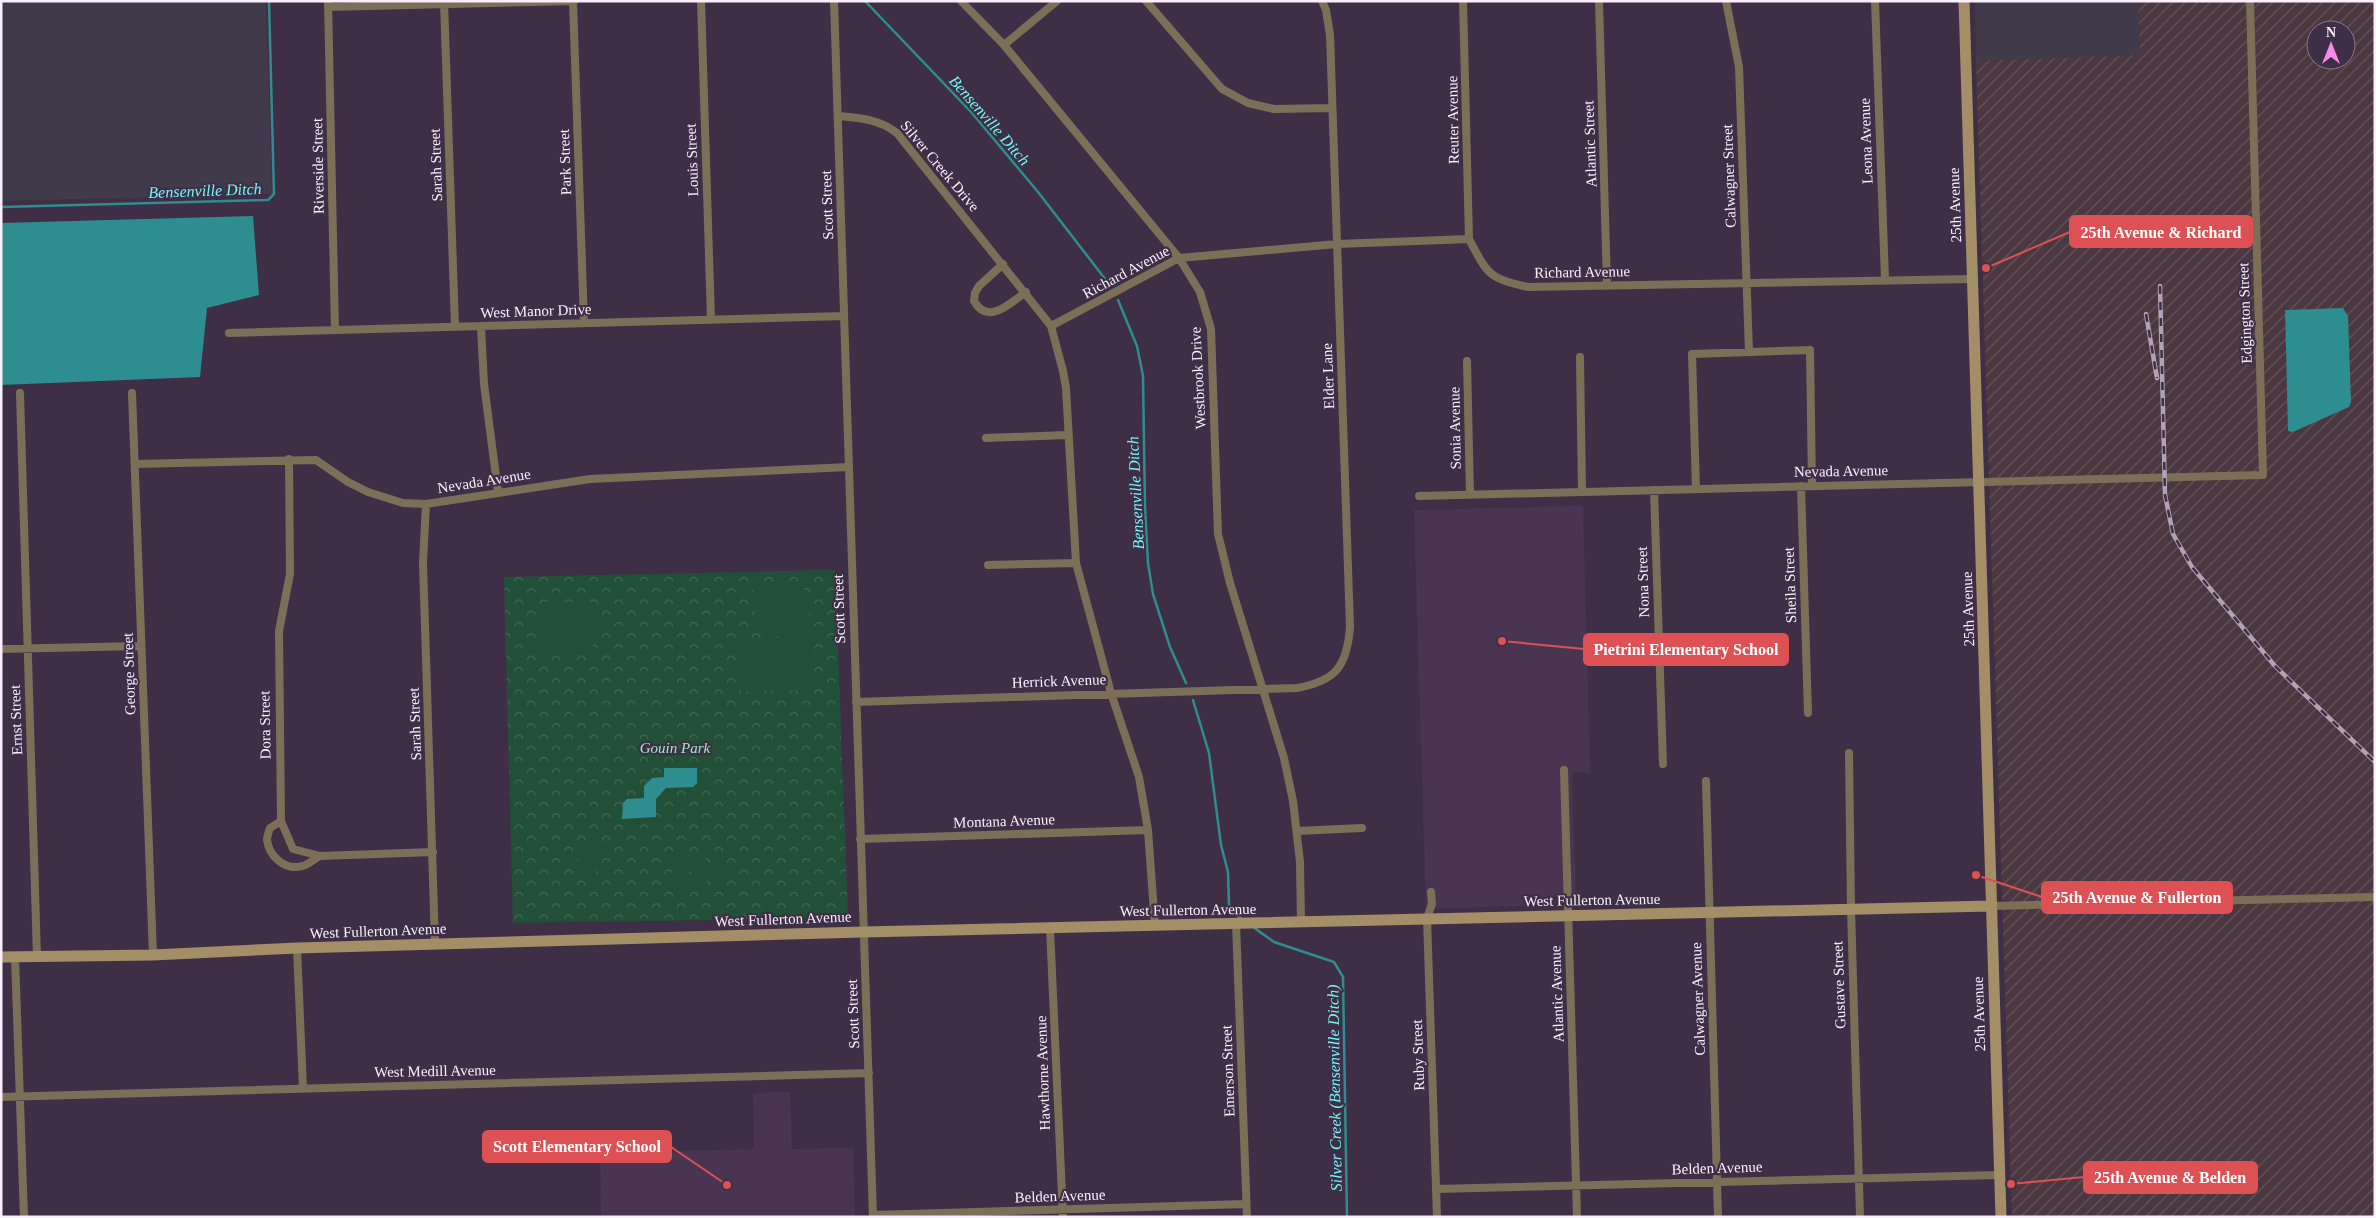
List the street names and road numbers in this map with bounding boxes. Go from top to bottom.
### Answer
street label: Reuter Avenue [1444,75,1462,164]
street label: Leona Avenue [1856,97,1875,184]
street label: Atlantic Street [1580,99,1600,188]
street label: Riverside Street [309,117,327,214]
street label: Silver Creek Drive [897,117,983,215]
street label: Louis Street [683,122,701,197]
street label: Calwagner Street [1719,123,1739,228]
street label: Sarah Street [427,127,445,202]
street label: Park Street [556,128,574,195]
street label: 25th Avenue [1946,167,1964,243]
street label: Scott Street [818,169,836,240]
street label: Richard Avenue [1080,242,1172,302]
street label: Edgington Street [2235,261,2255,364]
street label: Richard Avenue [1534,263,1630,281]
street label: West Manor Drive [480,301,592,321]
street label: Westbrook Drive [1187,326,1209,430]
street label: Elder Lane [1319,342,1337,409]
street label: Sonia Avenue [1446,386,1464,469]
street label: Nevada Avenue [1794,462,1889,480]
street label: Nevada Avenue [436,466,532,496]
street label: Nona Street [1634,545,1652,618]
street label: Sheila Street [1781,546,1799,623]
street label: 25th Avenue [1959,571,1977,647]
street label: Scott Street [830,573,848,644]
street label: George Street [120,632,138,716]
street label: Herrick Avenue [1012,671,1107,691]
street label: Ernst Street [7,684,25,755]
street label: Sarah Street [406,686,424,761]
street label: Dora Street [256,690,274,760]
street label: Montana Avenue [953,811,1055,831]
street label: West Fullerton Avenue [1523,891,1661,909]
street label: West Fullerton Avenue [1119,901,1257,919]
street label: West Fullerton Avenue [714,909,852,929]
street label: West Fullerton Avenue [309,921,447,941]
street label: Gustave Street [1829,940,1849,1029]
street label: Calwagner Avenue [1688,942,1708,1056]
street label: Atlantic Avenue [1547,945,1567,1043]
street label: 25th Avenue [1970,976,1988,1052]
street label: Scott Street [844,978,862,1049]
street label: Hawthorne Avenue [1033,1015,1053,1131]
street label: Ruby Street [1409,1018,1427,1091]
street label: Emerson Street [1218,1024,1238,1117]
street label: West Medill Avenue [374,1062,496,1080]
street label: Belden Avenue [1671,1158,1763,1178]
street label: Belden Avenue [1014,1186,1106,1206]

